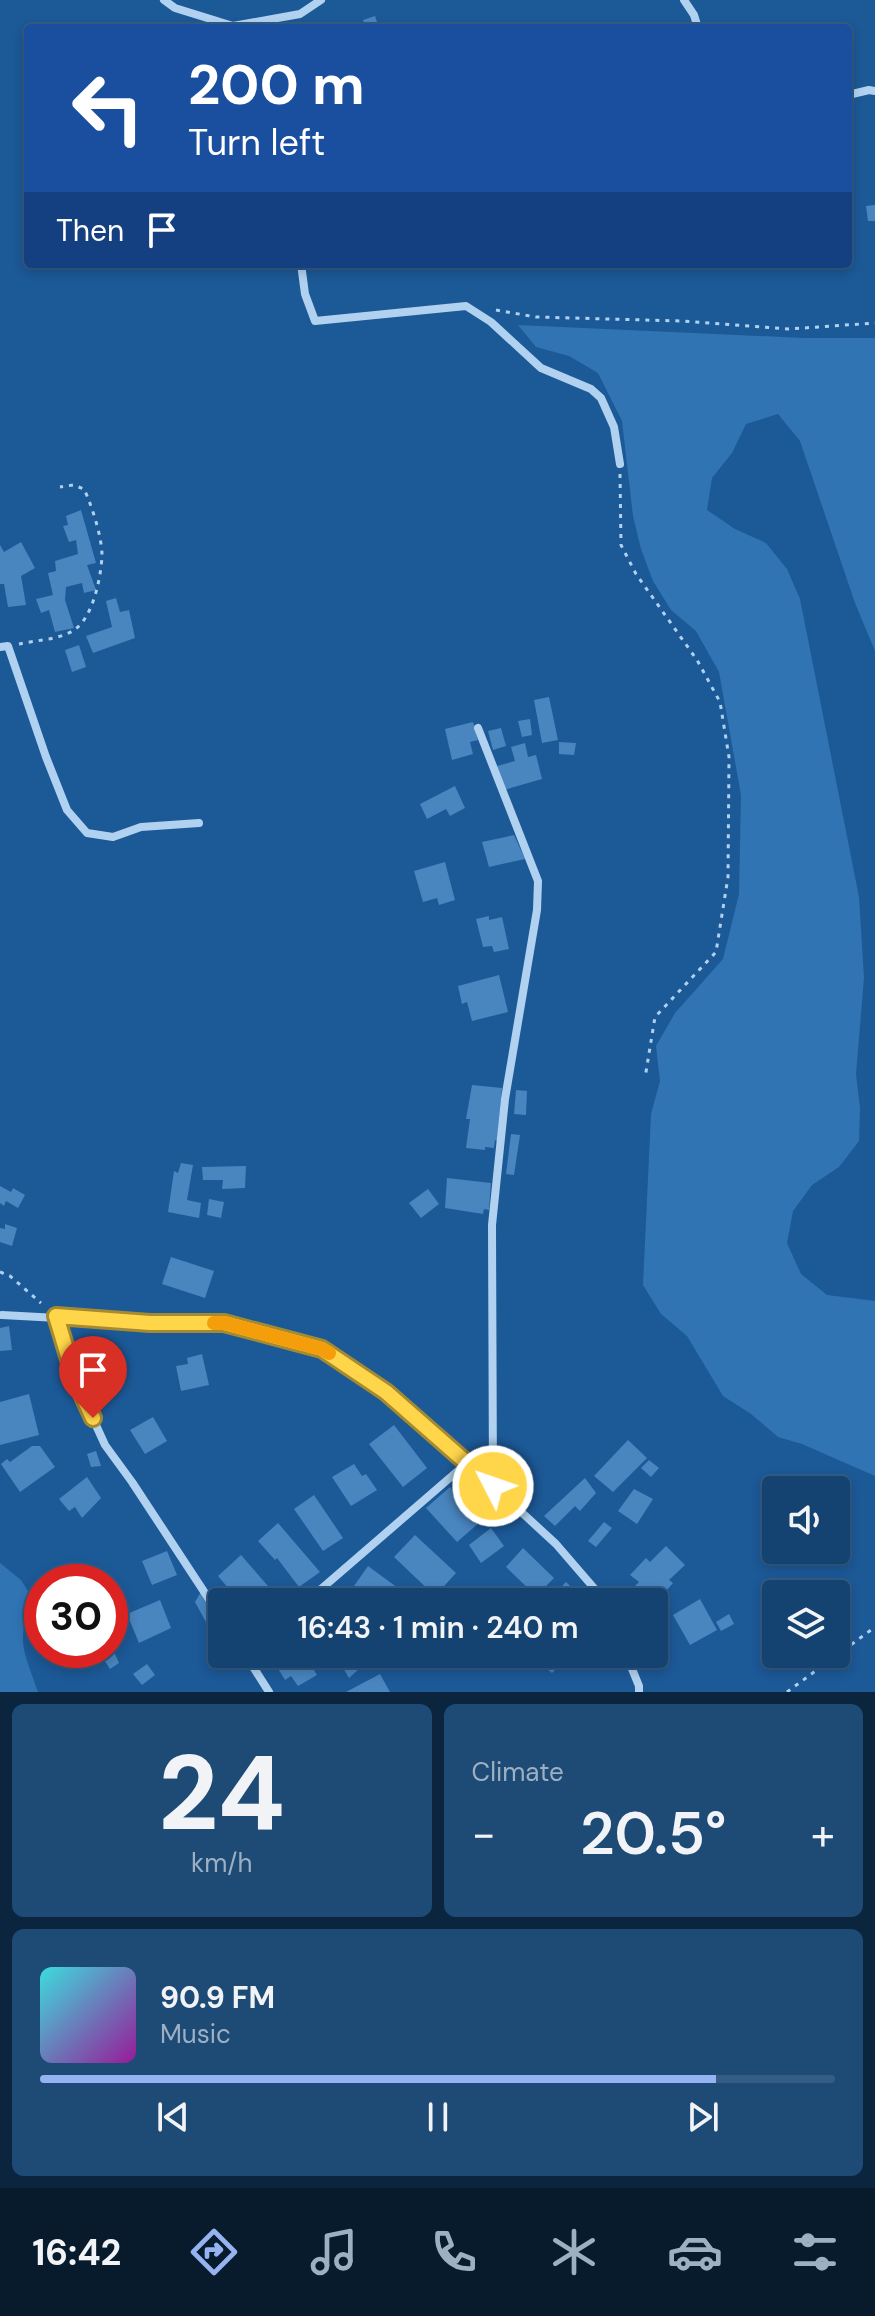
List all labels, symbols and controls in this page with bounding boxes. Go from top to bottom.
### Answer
text: 200 m [188,48,365,121]
icon: left [56,56,160,160]
text: Turn left [188,119,325,166]
icon: arrive [140,208,184,252]
text: Then [56,211,124,250]
pin [59,1336,127,1418]
icon: arrive [71,1348,115,1392]
position arrow [451,1444,535,1528]
map controls [762,1476,850,1668]
button: sound [762,1476,850,1564]
speed limit sign: 30 [24,1564,128,1668]
button: layers [762,1580,850,1668]
text: 16:43 · 1 min · 240 m [298,1608,578,1647]
text: 24 [158,1726,285,1861]
text: Climate [472,1755,564,1789]
text: 20.5° [580,1794,726,1873]
text: − [472,1805,496,1863]
text: + [811,1805,835,1863]
text: km/h [191,1846,252,1880]
text: 90.9 FM [160,1978,275,2017]
text: Music [160,2017,231,2051]
icon: previous [151,2095,195,2139]
icon: pause [416,2095,460,2139]
icon: next [681,2095,725,2139]
icon: directions [186,2224,242,2280]
icon: music [306,2224,362,2280]
icon: phone [426,2224,482,2280]
icon: climate [546,2224,602,2280]
icon: car [667,2224,723,2280]
icon: filters [787,2224,843,2280]
text: 16:42 [32,2229,121,2276]

